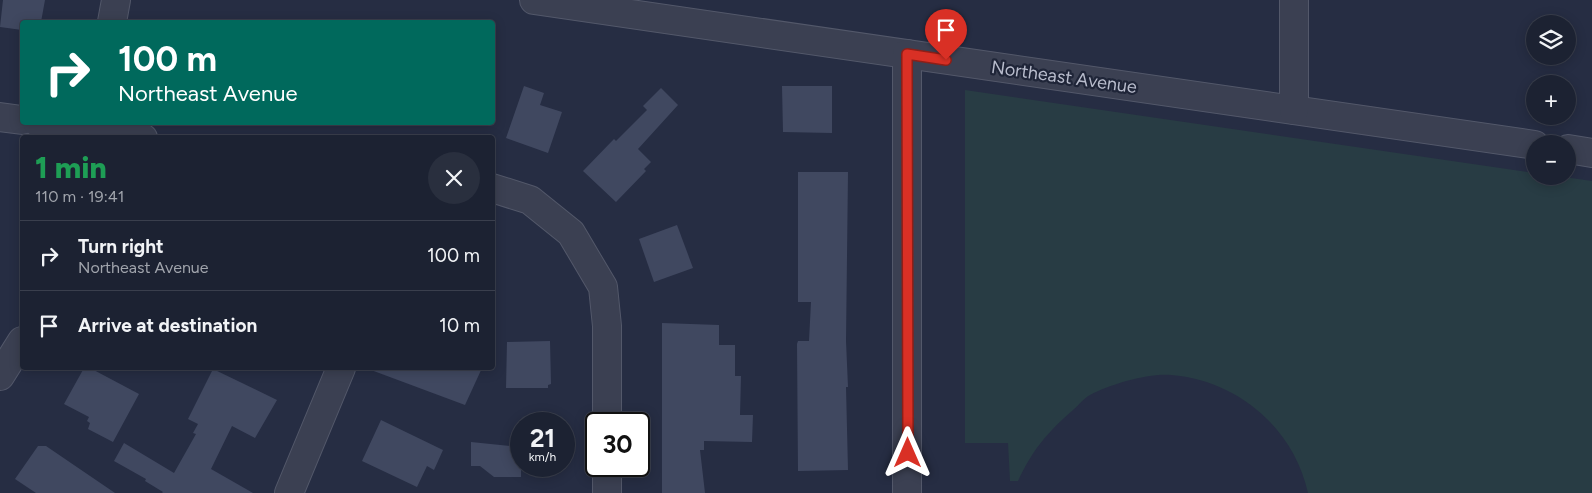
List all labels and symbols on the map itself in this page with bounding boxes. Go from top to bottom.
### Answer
pin [925,9,967,60]
street label: Northeast Avenue [990,56,1138,98]
speed limit sign: 30 [585,412,650,477]
position arrow [881,426,933,478]

